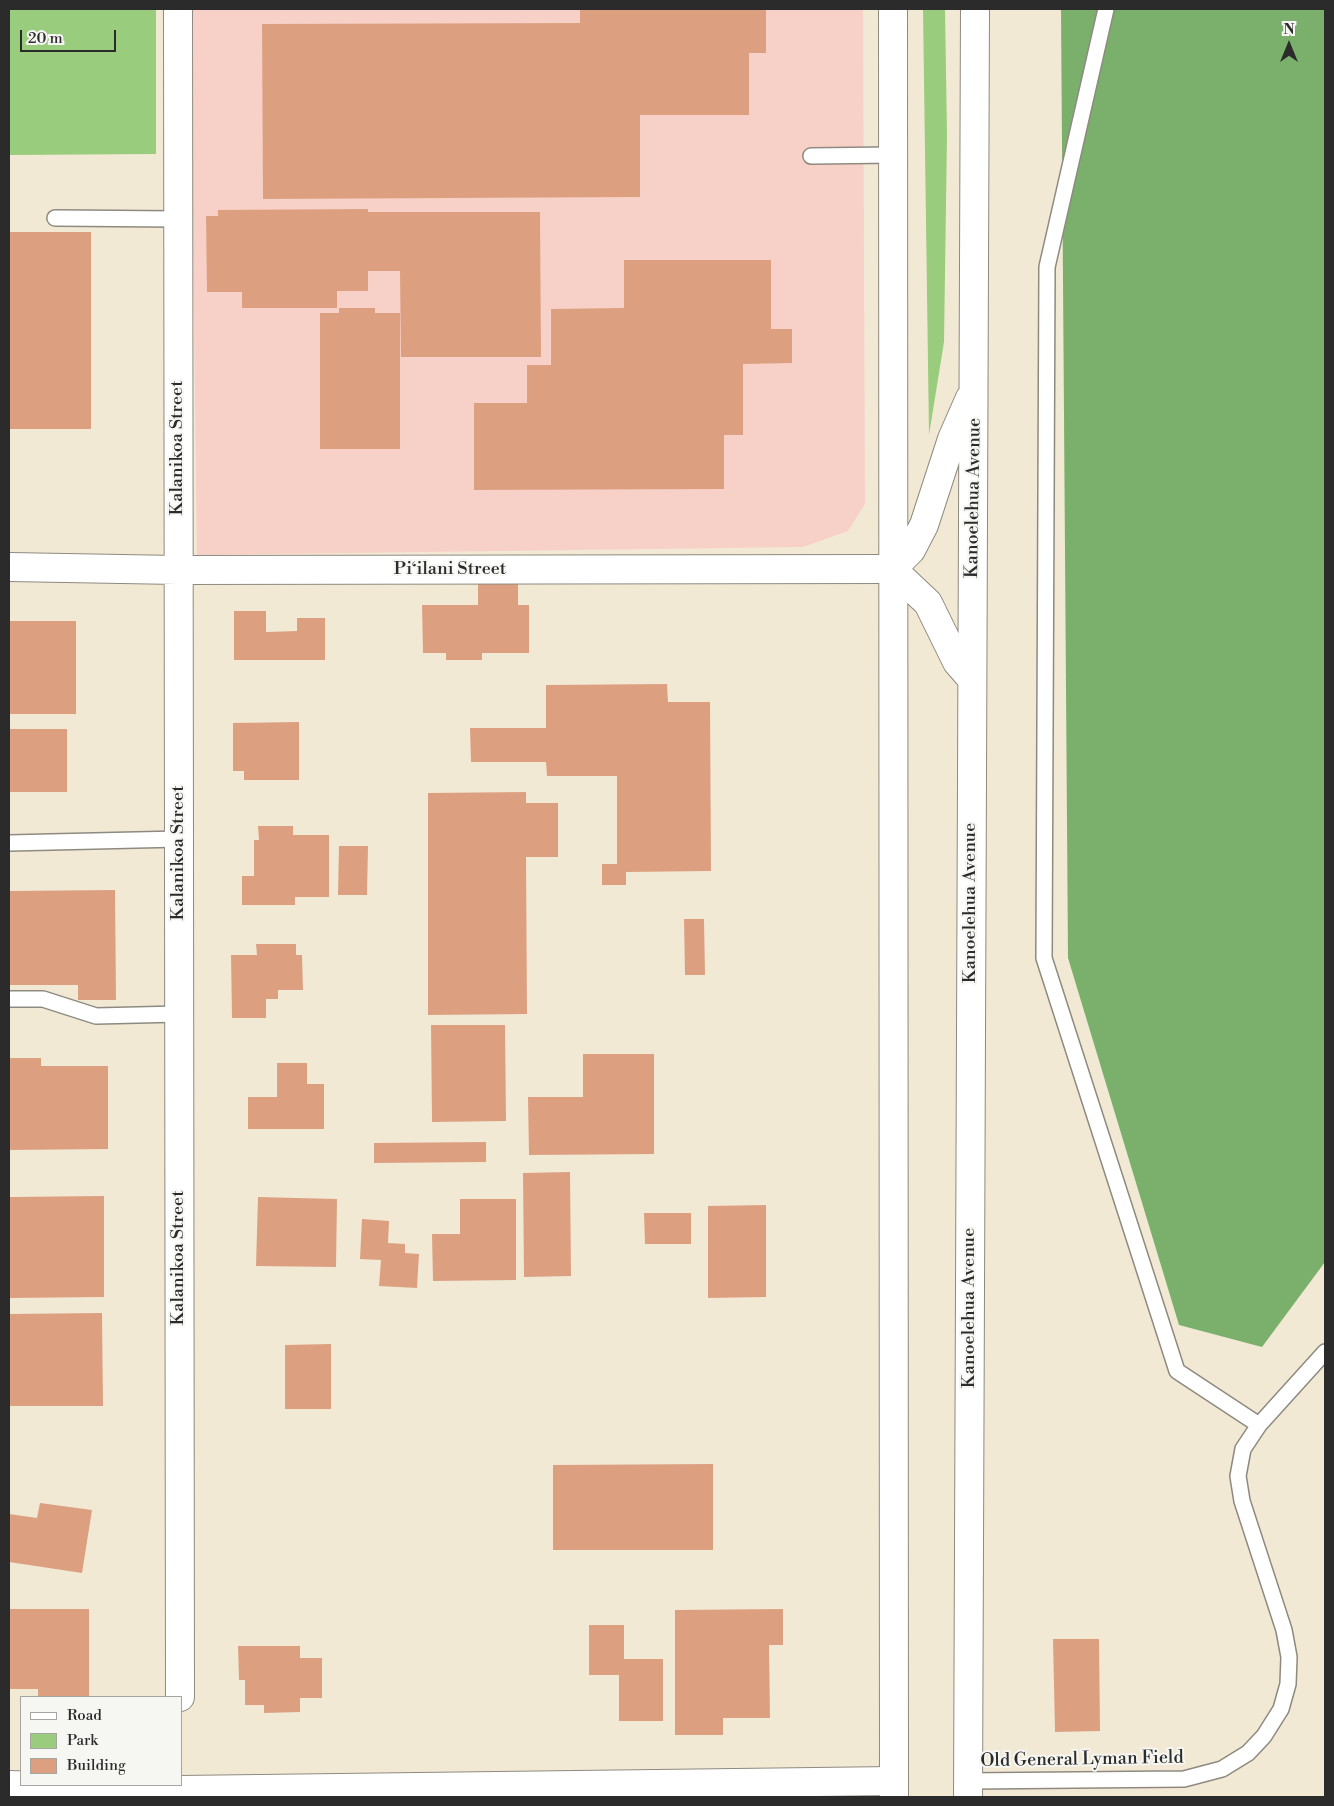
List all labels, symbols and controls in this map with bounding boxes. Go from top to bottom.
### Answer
scale bar [22,20,119,52]
north arrow [1264,20,1314,70]
text: N [1283,21,1295,39]
text: 20 m [28,29,63,48]
street label: Kalanikoa Street [167,380,189,516]
street label: Kanoelehua Avenue [962,418,986,578]
street label: Pi‘ilani Street [394,559,506,581]
street label: Kalanikoa Street [168,785,190,921]
street label: Kanoelehua Avenue [960,823,982,983]
street label: Kalanikoa Street [168,1190,190,1326]
street label: Kanoelehua Avenue [959,1228,981,1388]
legend [20,1696,182,1786]
text: Road [67,1706,102,1725]
text: Park [67,1731,98,1750]
street label: Old General Lyman Field [980,1747,1184,1773]
text: Building [67,1756,126,1775]

